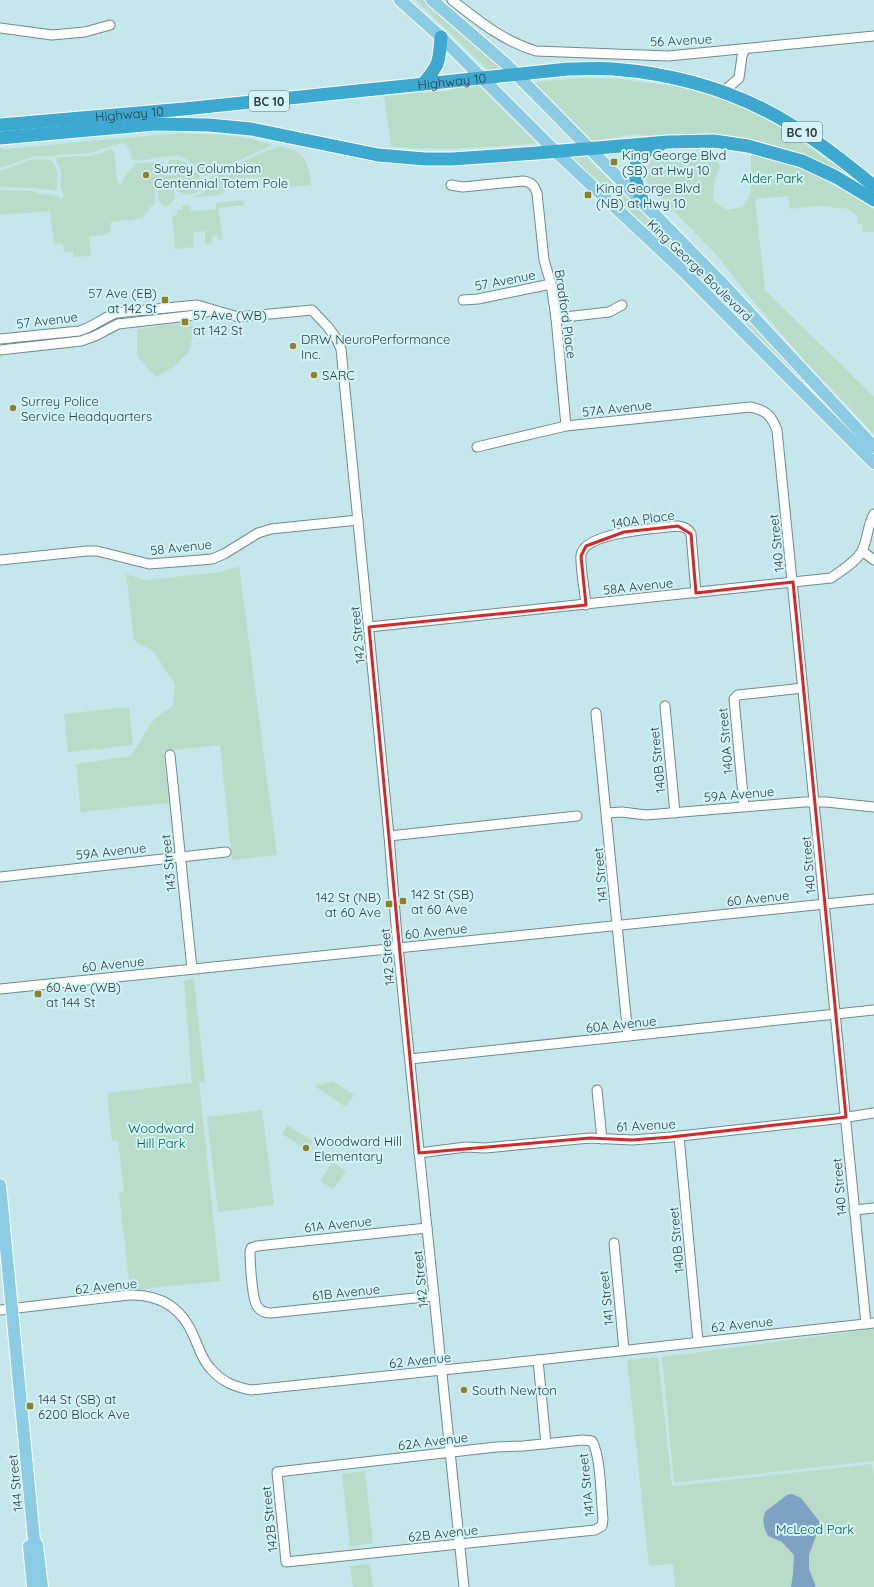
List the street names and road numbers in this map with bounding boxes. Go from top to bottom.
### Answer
street label: 56 Avenue [650,30,712,50]
street label: Highway 10 [417,70,487,93]
road number: BC 10 [249,91,289,111]
street label: Highway 10 [94,103,165,125]
road number: BC 10 [782,122,822,142]
street label: King George Boulevard [644,216,756,324]
street label: 57 Avenue [473,266,537,294]
street label: Bradford Place [552,268,580,360]
street label: 57 Avenue [15,308,79,332]
street label: 57A Avenue [581,396,653,420]
street label: 140A Place [610,507,676,531]
street label: 140 Street [765,513,787,573]
street label: 58 Avenue [149,536,213,558]
street label: 58A Avenue [602,574,674,598]
street label: 142 Street [346,605,368,665]
street label: 140A Street [714,707,736,775]
street label: 140B Street [646,726,668,794]
street label: 59A Avenue [703,783,775,805]
street label: 143 Street [157,834,179,892]
street label: 140 Street [797,835,819,895]
street label: 59A Avenue [75,839,147,863]
street label: 141 Street [590,847,610,903]
street label: 60 Avenue [726,887,790,909]
street label: 60 Avenue [404,920,468,942]
street label: 142 Street [377,928,397,986]
street label: 60 Avenue [81,953,145,975]
street label: 60A Avenue [585,1012,657,1036]
street label: 61 Avenue [616,1115,676,1135]
street label: 140 Street [828,1157,850,1217]
street label: 140B Street [665,1206,687,1274]
street label: 61A Avenue [303,1212,373,1236]
street label: 142 Street [409,1249,431,1309]
street label: 141 Street [595,1270,617,1326]
street label: 62 Avenue [74,1275,138,1297]
street label: 61B Avenue [311,1280,381,1304]
street label: 62 Avenue [710,1313,774,1335]
street label: 62 Avenue [388,1349,452,1371]
street label: 62A Avenue [397,1429,469,1453]
street label: 141A Street [575,1453,597,1517]
street label: 144 Street [4,1454,26,1512]
street label: 142B Street [258,1485,280,1553]
street label: 62B Avenue [407,1521,479,1545]

